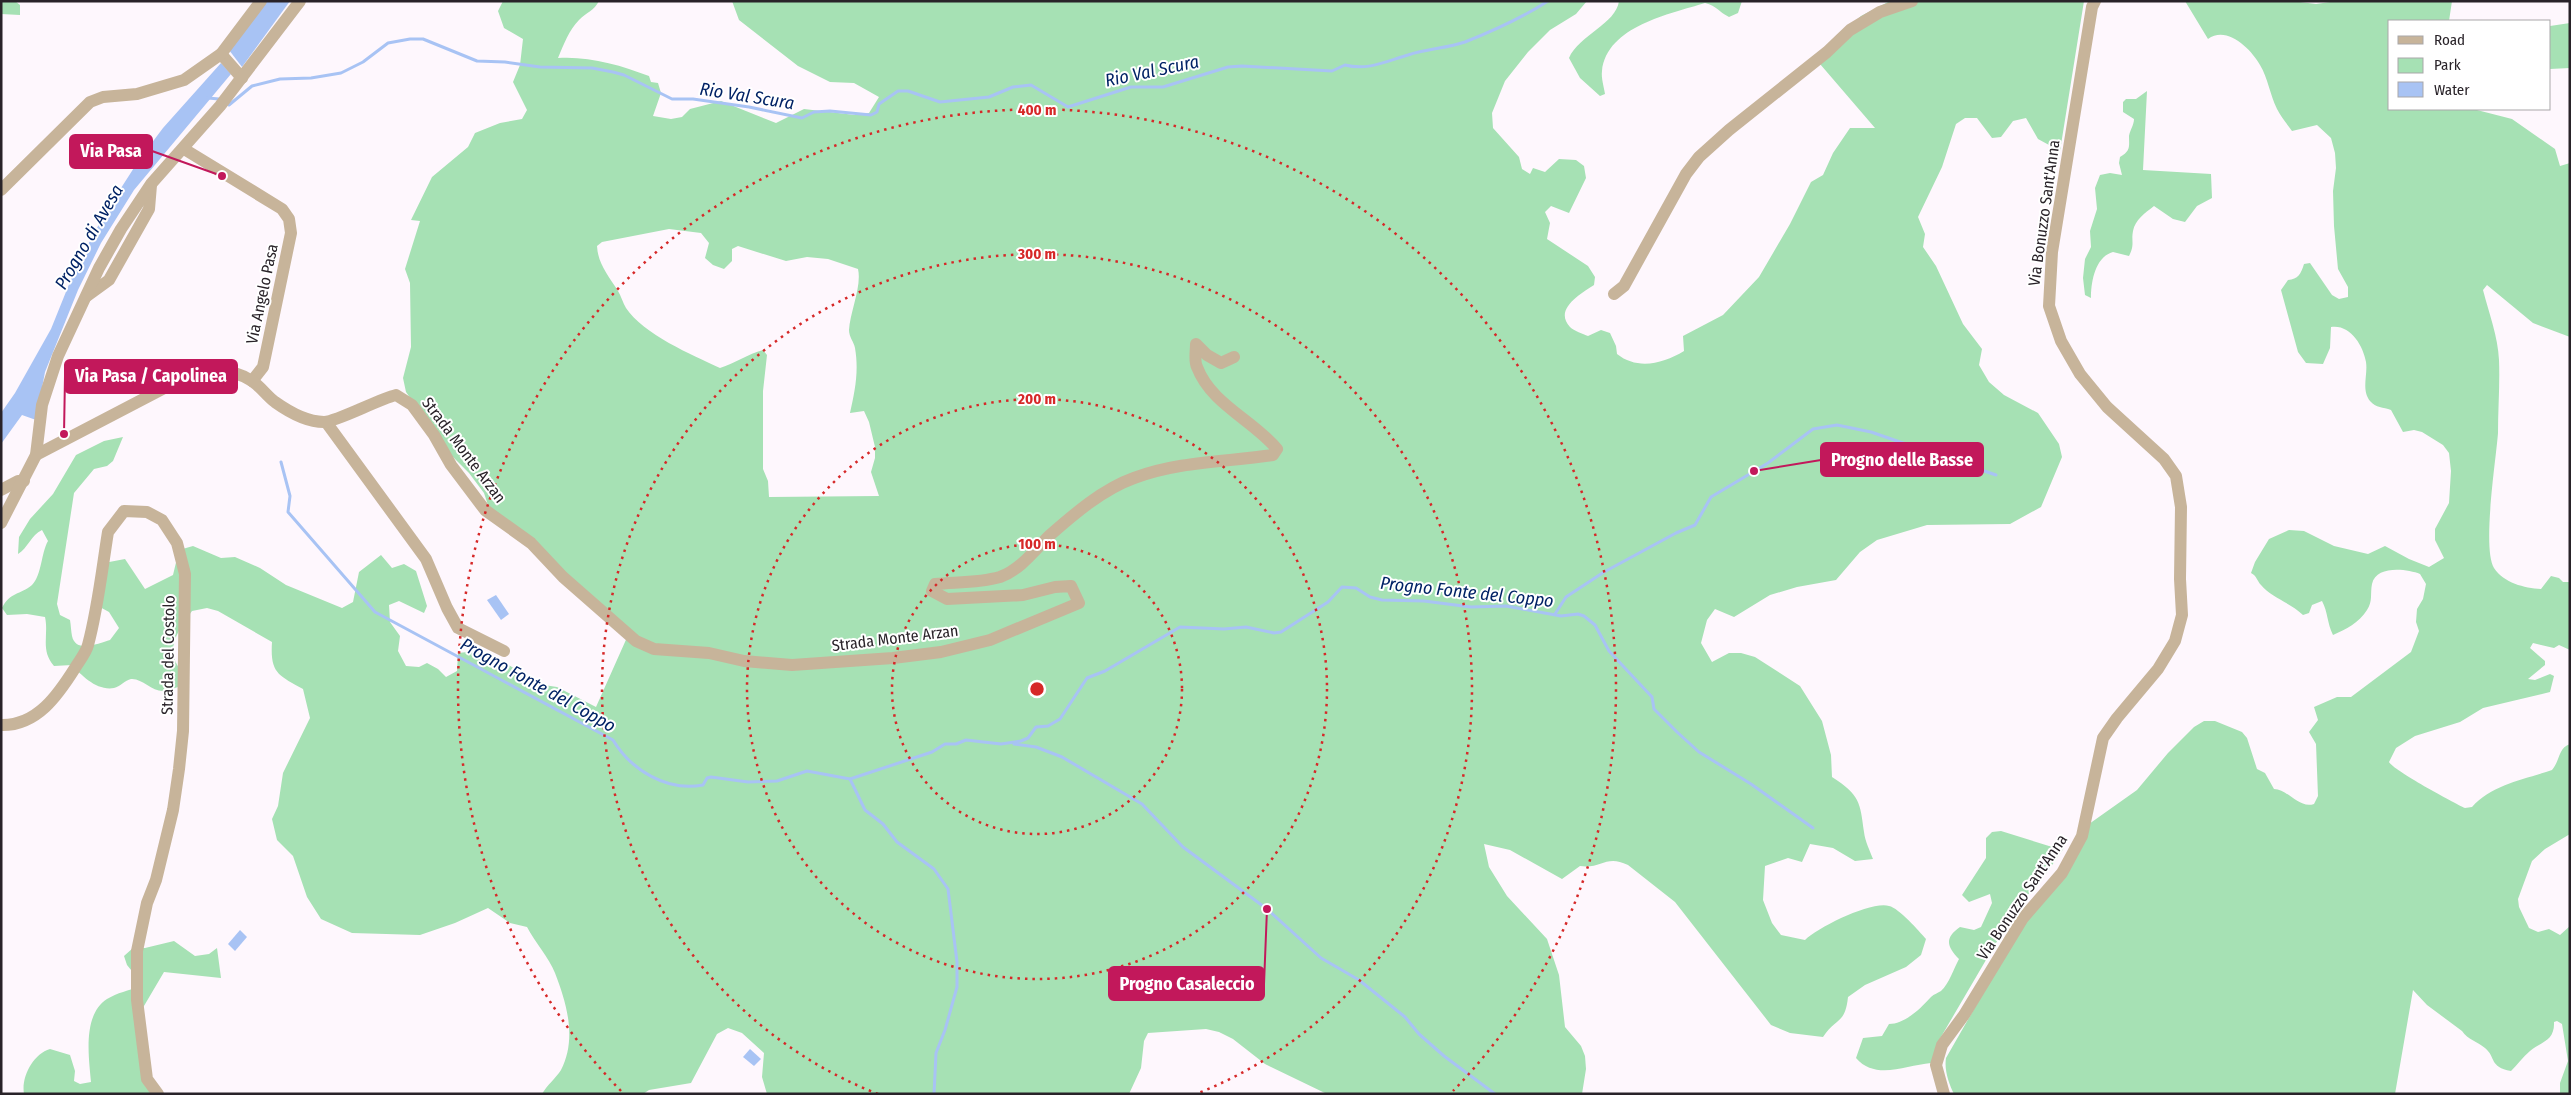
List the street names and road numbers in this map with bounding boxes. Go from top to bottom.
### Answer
street label: Via Bonuzzo Sant'Anna [2024,138,2064,287]
street label: Via Angelo Pasa [242,242,282,346]
street label: Strada Monte Arzan [418,393,510,507]
street label: Strada del Costolo [157,595,179,715]
street label: Strada Monte Arzan [831,621,959,655]
street label: Via Bonuzzo Sant'Anna [1973,830,2071,963]

